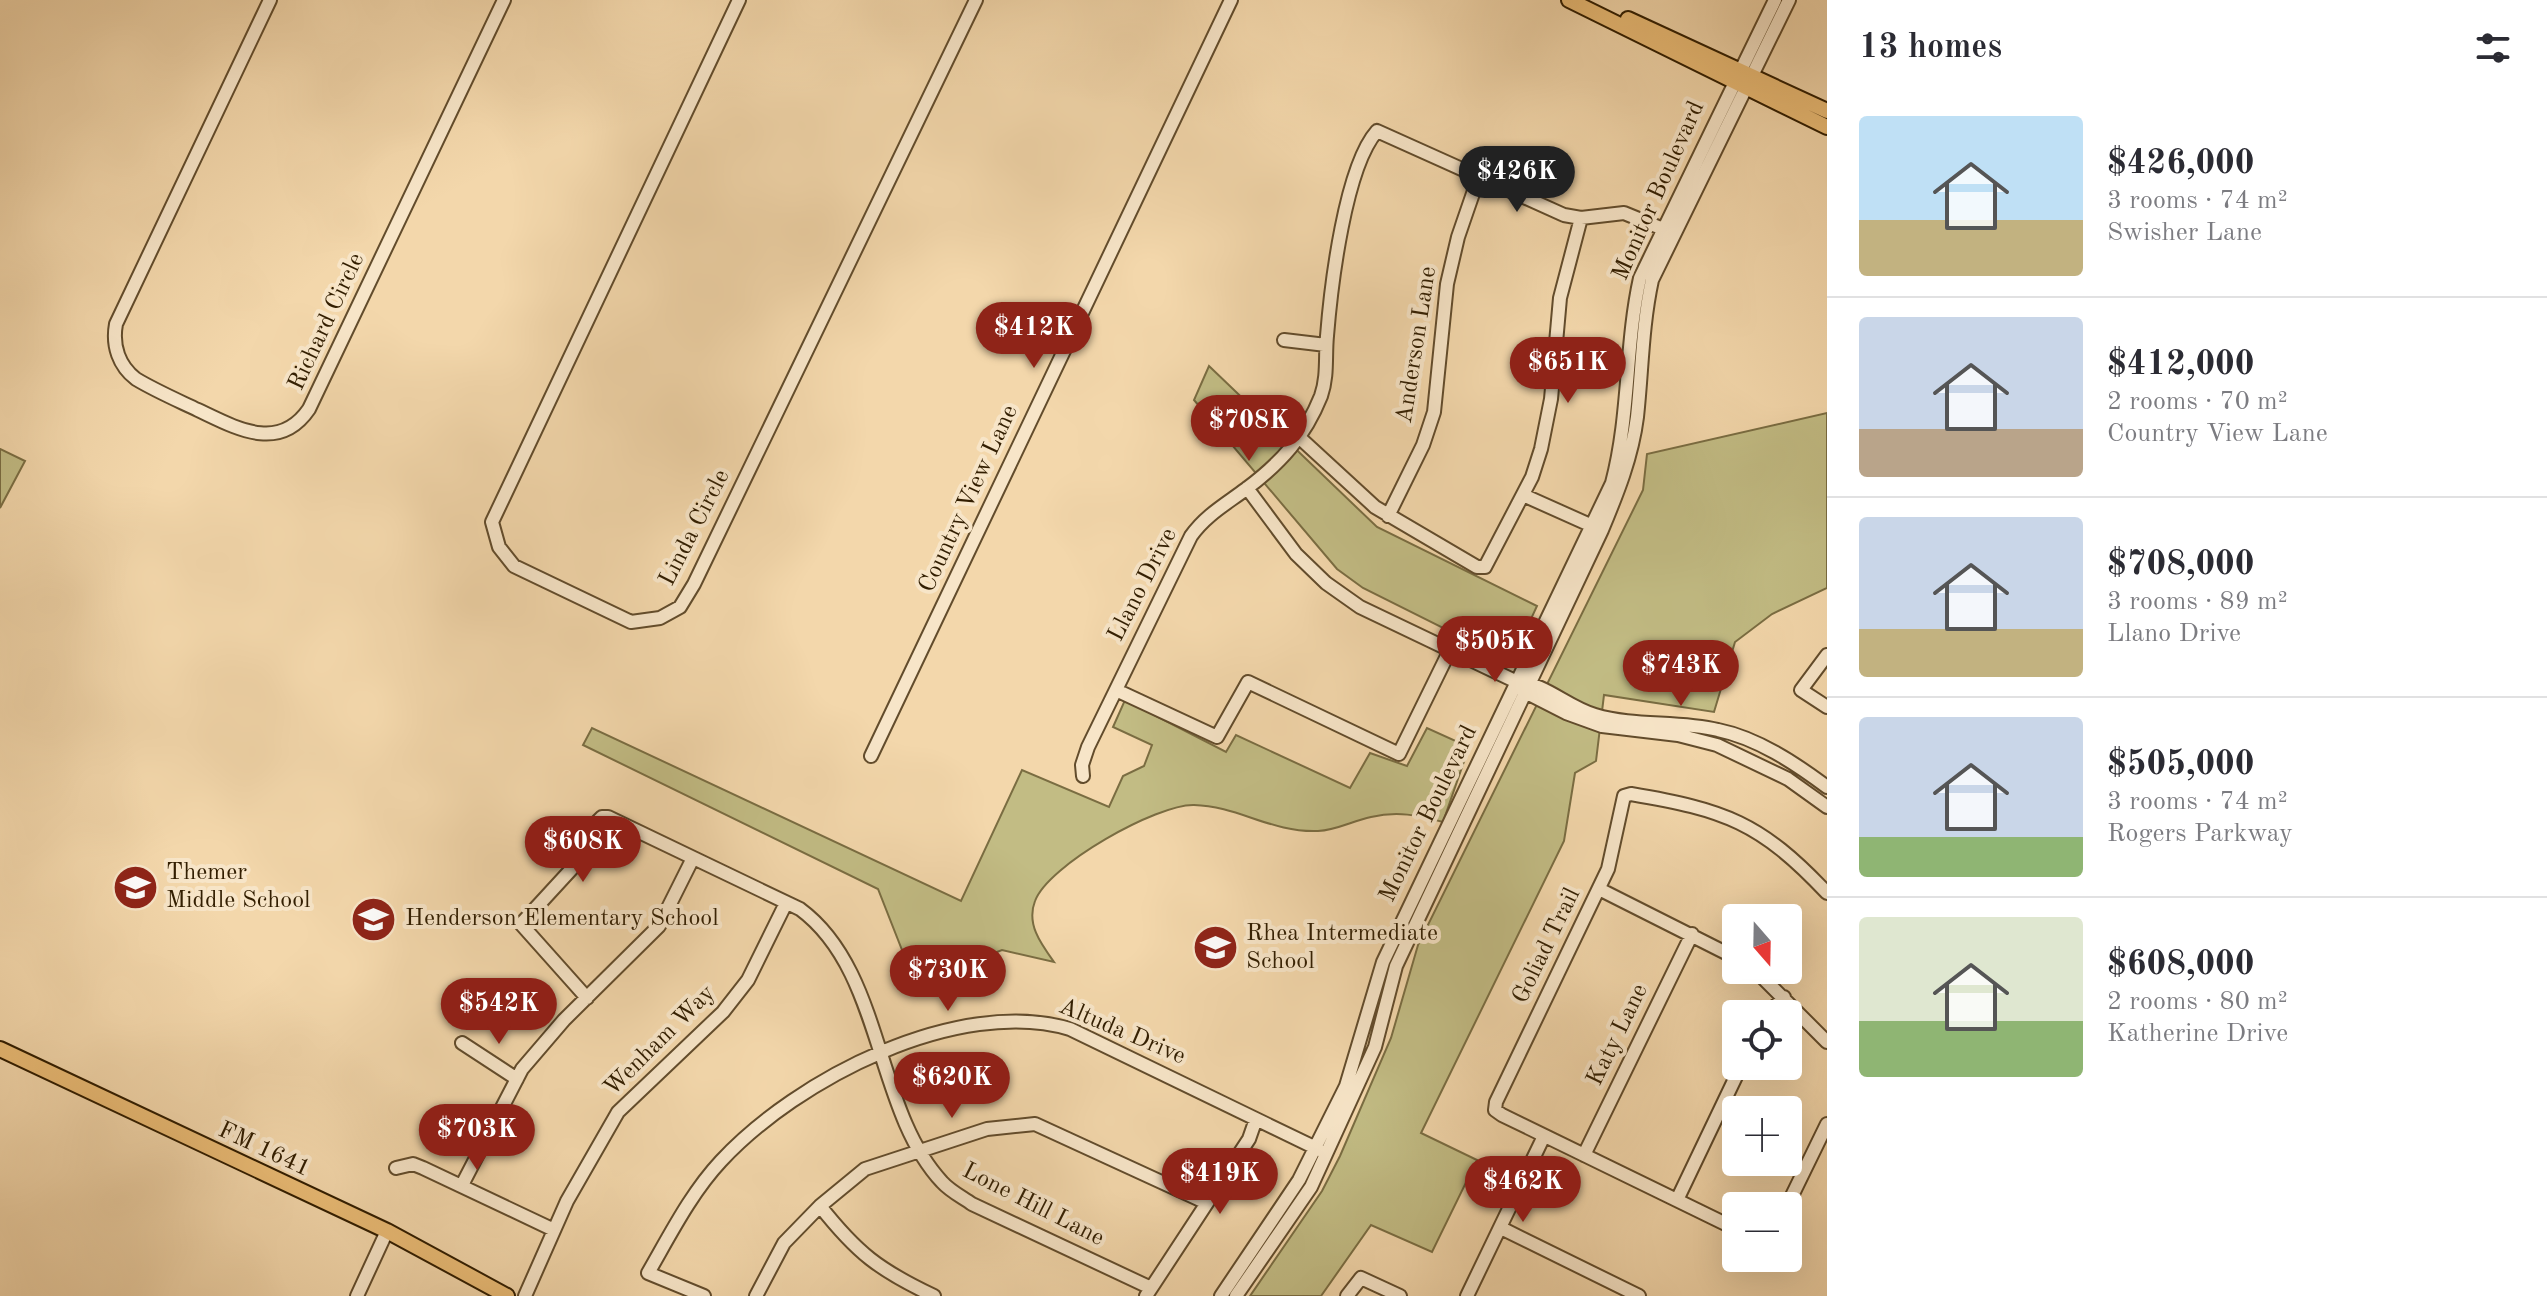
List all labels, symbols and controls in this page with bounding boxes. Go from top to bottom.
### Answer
icon: filters [2471,26,2515,70]
text: 13 homes [1859,31,2002,65]
street label: Monitor Boulevard [1609,98,1709,284]
pin: $426K [1461,146,1573,214]
text: $426,000 [2107,147,2255,181]
icon: home [1923,148,2019,244]
text: $426K [1477,159,1557,185]
text: 3 rooms · 74 m² [2107,188,2288,214]
text: Swisher Lane [2107,220,2262,246]
street label: Richard Circle [285,250,369,394]
street label: Anderson Lane [1393,265,1441,425]
pin: $412K [978,302,1090,370]
text: $412K [994,315,1074,341]
pin: $651K [1512,337,1624,405]
text: $412,000 [2107,348,2255,382]
icon: home [1923,349,2019,445]
text: $651K [1528,350,1608,376]
text: 2 rooms · 70 m² [2107,389,2288,415]
pin: $708K [1193,395,1305,463]
street label: Country View Lane [915,402,1023,596]
text: $708K [1209,408,1289,434]
text: Country View Lane [2107,421,2328,447]
street label: Linda Circle [655,466,735,590]
street label: Llano Drive [1104,524,1182,646]
text: $708,000 [2107,548,2255,582]
icon: home [1923,549,2019,645]
text: 3 rooms · 89 m² [2107,589,2288,615]
pin: $505K [1439,616,1551,684]
text: Llano Drive [2107,621,2241,647]
text: $505K [1455,629,1535,655]
pin: $743K [1625,640,1737,708]
text: $743K [1641,653,1721,679]
street label: Monitor Boulevard [1376,722,1482,906]
text: $505,000 [2107,748,2255,782]
icon: home [1923,749,2019,845]
text: 3 rooms · 74 m² [2107,789,2288,815]
pin: $608K [527,816,639,884]
text: Rogers Parkway [2107,821,2293,847]
text: $608K [543,829,623,855]
place label: Themer Middle School [166,861,311,913]
school or university icon: Themer Middle School [111,863,159,911]
street label: Goliad Trail [1509,885,1585,1007]
school or university icon: Henderson Elementary School [350,895,398,943]
north arrow [1722,904,1802,984]
map controls [1722,904,1802,1272]
place label: Henderson Elementary School [405,907,719,931]
place label: Rhea Intermediate School [1246,922,1438,974]
school or university icon: Rhea Intermediate School [1191,924,1239,972]
pin: $730K [892,945,1004,1013]
text: $608,000 [2107,948,2255,982]
icon: home [1923,949,2019,1045]
text: $730K [908,958,988,984]
pin: $542K [443,978,555,1046]
street label: Katy Lane [1583,980,1653,1090]
street label: Wenham Way [600,981,720,1101]
text: 2 rooms · 80 m² [2107,989,2288,1015]
text: $542K [459,991,539,1017]
street label: Altuda Drive [1055,995,1189,1069]
button: locate [1722,1000,1802,1080]
text: Katherine Drive [2107,1021,2288,1047]
pin: $620K [896,1052,1008,1120]
text: $620K [912,1065,992,1091]
button: + [1722,1096,1802,1176]
pin: $703K [421,1104,533,1172]
text: $703K [437,1117,517,1143]
street label: FM 1641 [214,1118,314,1182]
pin: $419K [1164,1148,1276,1216]
pin: $462K [1467,1156,1579,1224]
street label: Lone Hill Lane [958,1159,1108,1251]
text: $419K [1180,1161,1260,1187]
text: $462K [1483,1169,1563,1195]
button: − [1722,1192,1802,1272]

